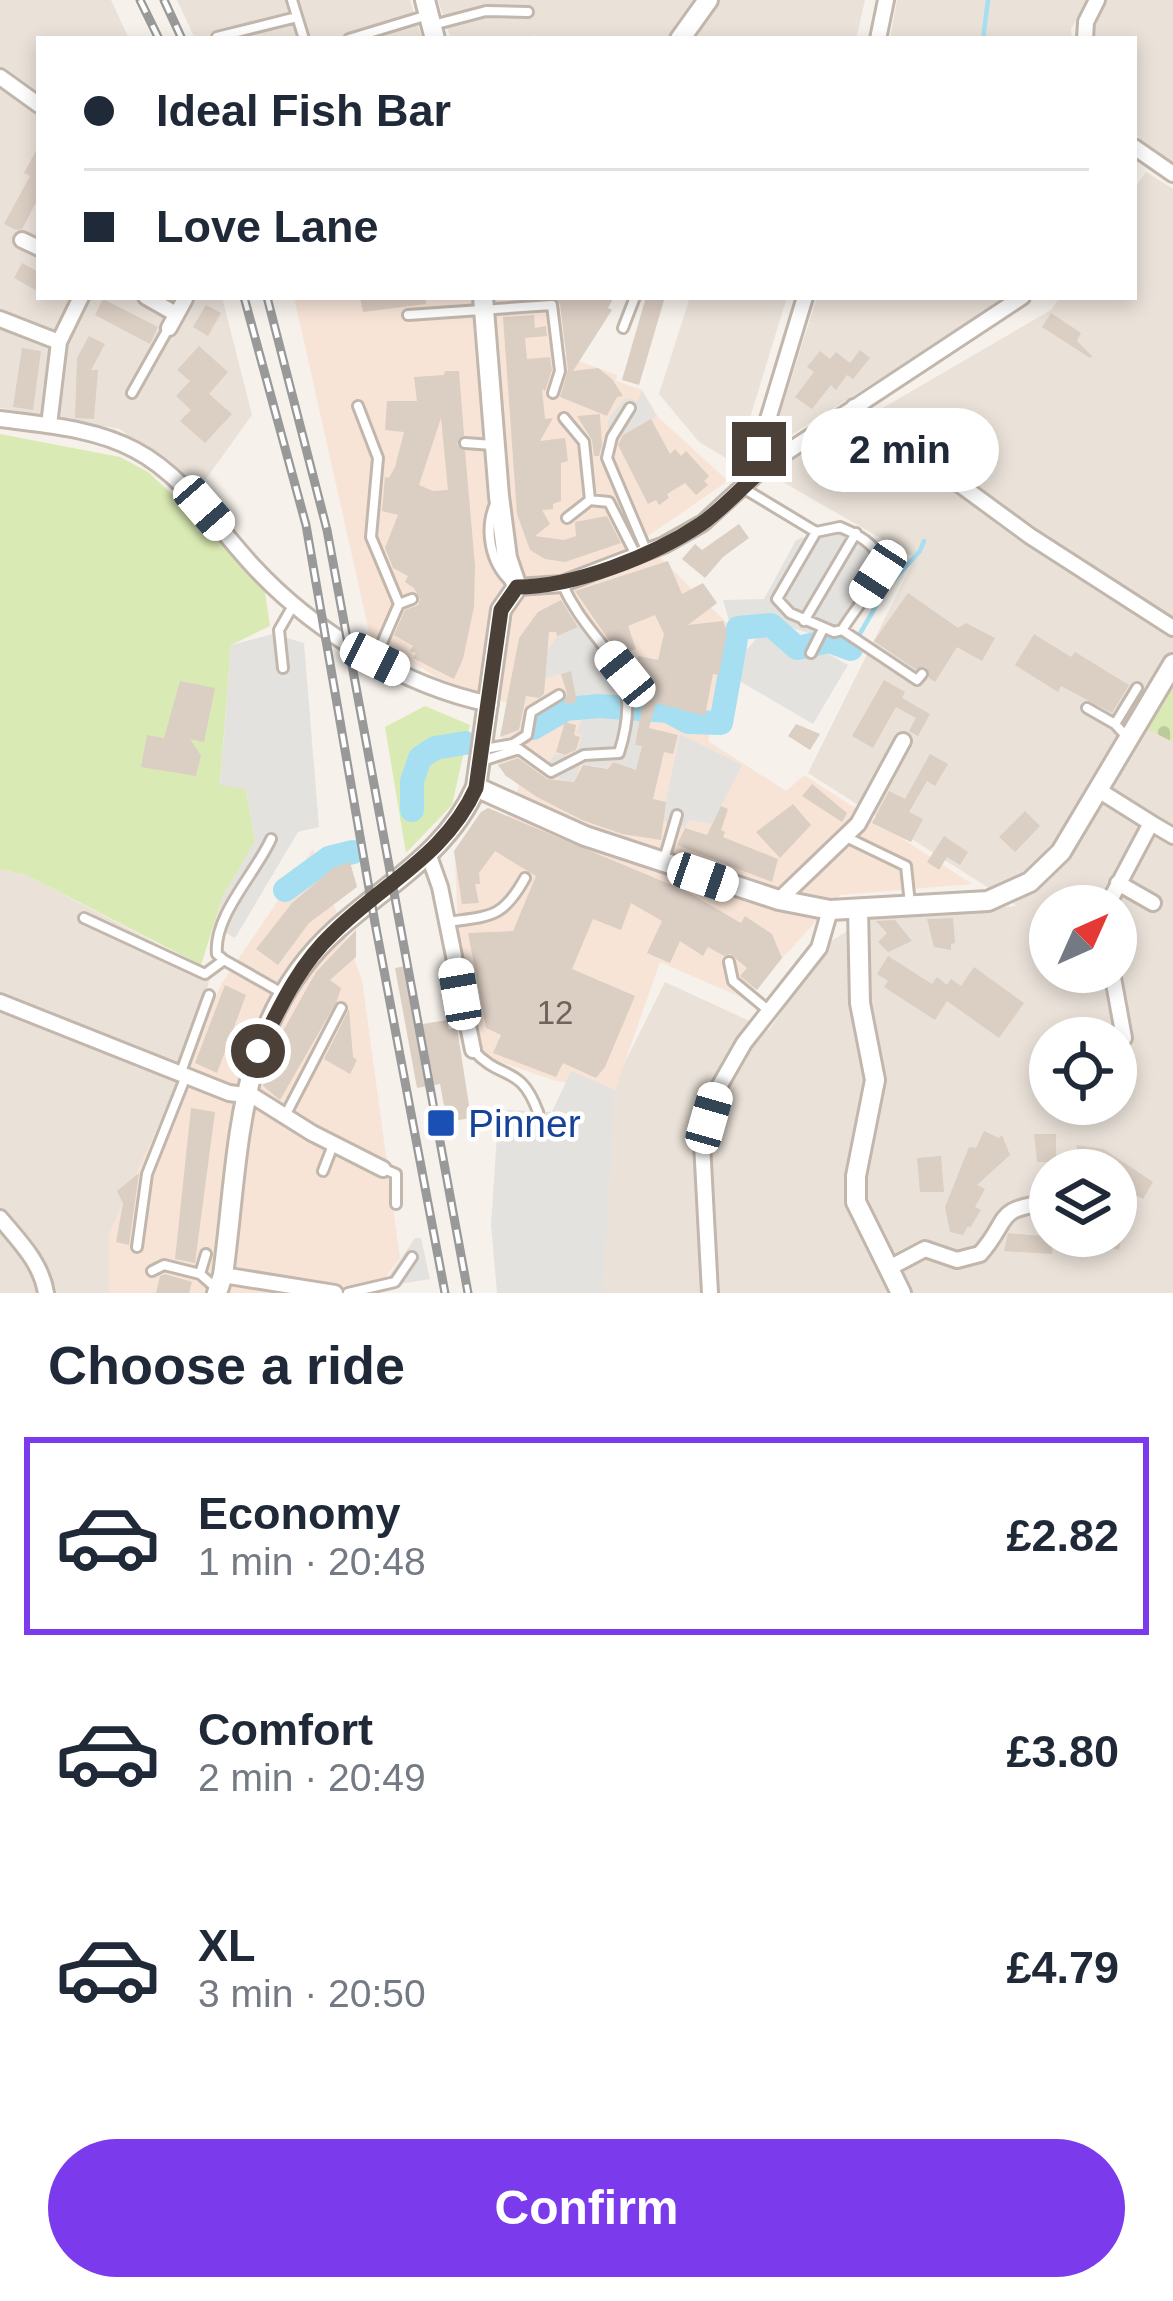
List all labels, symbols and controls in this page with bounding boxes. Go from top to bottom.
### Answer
text: Ideal Fish Bar [156,85,451,136]
text: Love Lane [156,201,379,252]
callout: 2 min [801,407,999,491]
route end [732,422,786,476]
text: 2 min [849,428,951,471]
car [167,469,241,547]
car [843,534,913,614]
car [335,627,415,691]
car [588,635,662,713]
car [663,848,743,906]
north arrow [1029,885,1137,993]
map controls [1029,885,1137,1257]
car [436,955,484,1033]
house number: 12 [537,994,573,1031]
button: locate [1029,1017,1137,1125]
route start [231,1024,285,1078]
car [682,1078,736,1158]
place label: Pinner [468,1102,581,1145]
marker: Pinner [425,1107,457,1139]
button: layers [1029,1149,1137,1257]
text: Choose a ride [48,1335,405,1395]
icon: car [54,1482,162,1590]
text: Economy [198,1488,401,1539]
text: £2.82 [1006,1510,1119,1561]
text: 1 min · 20:48 [198,1540,426,1583]
icon: car [54,1698,162,1806]
text: Comfort [198,1704,373,1755]
text: £3.80 [1006,1726,1119,1777]
text: 2 min · 20:49 [198,1756,426,1799]
icon: car [54,1914,162,2022]
text: XL [198,1920,256,1971]
text: £4.79 [1006,1942,1119,1993]
text: 3 min · 20:50 [198,1972,426,2015]
button: Confirm [48,2139,1125,2277]

